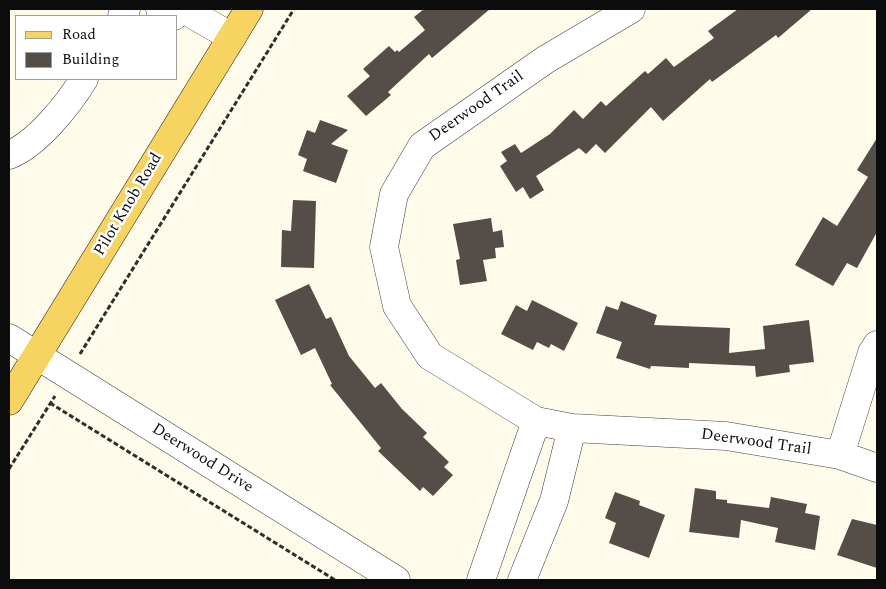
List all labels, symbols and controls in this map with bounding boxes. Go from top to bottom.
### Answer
legend [15,15,178,80]
text: Road [62,23,96,46]
text: Building [62,48,119,71]
street label: Deerwood Trail [426,67,528,147]
street label: Pilot Knob Road [91,150,167,260]
street label: Deerwood Drive [148,420,256,498]
street label: Deerwood Trail [700,426,812,460]

